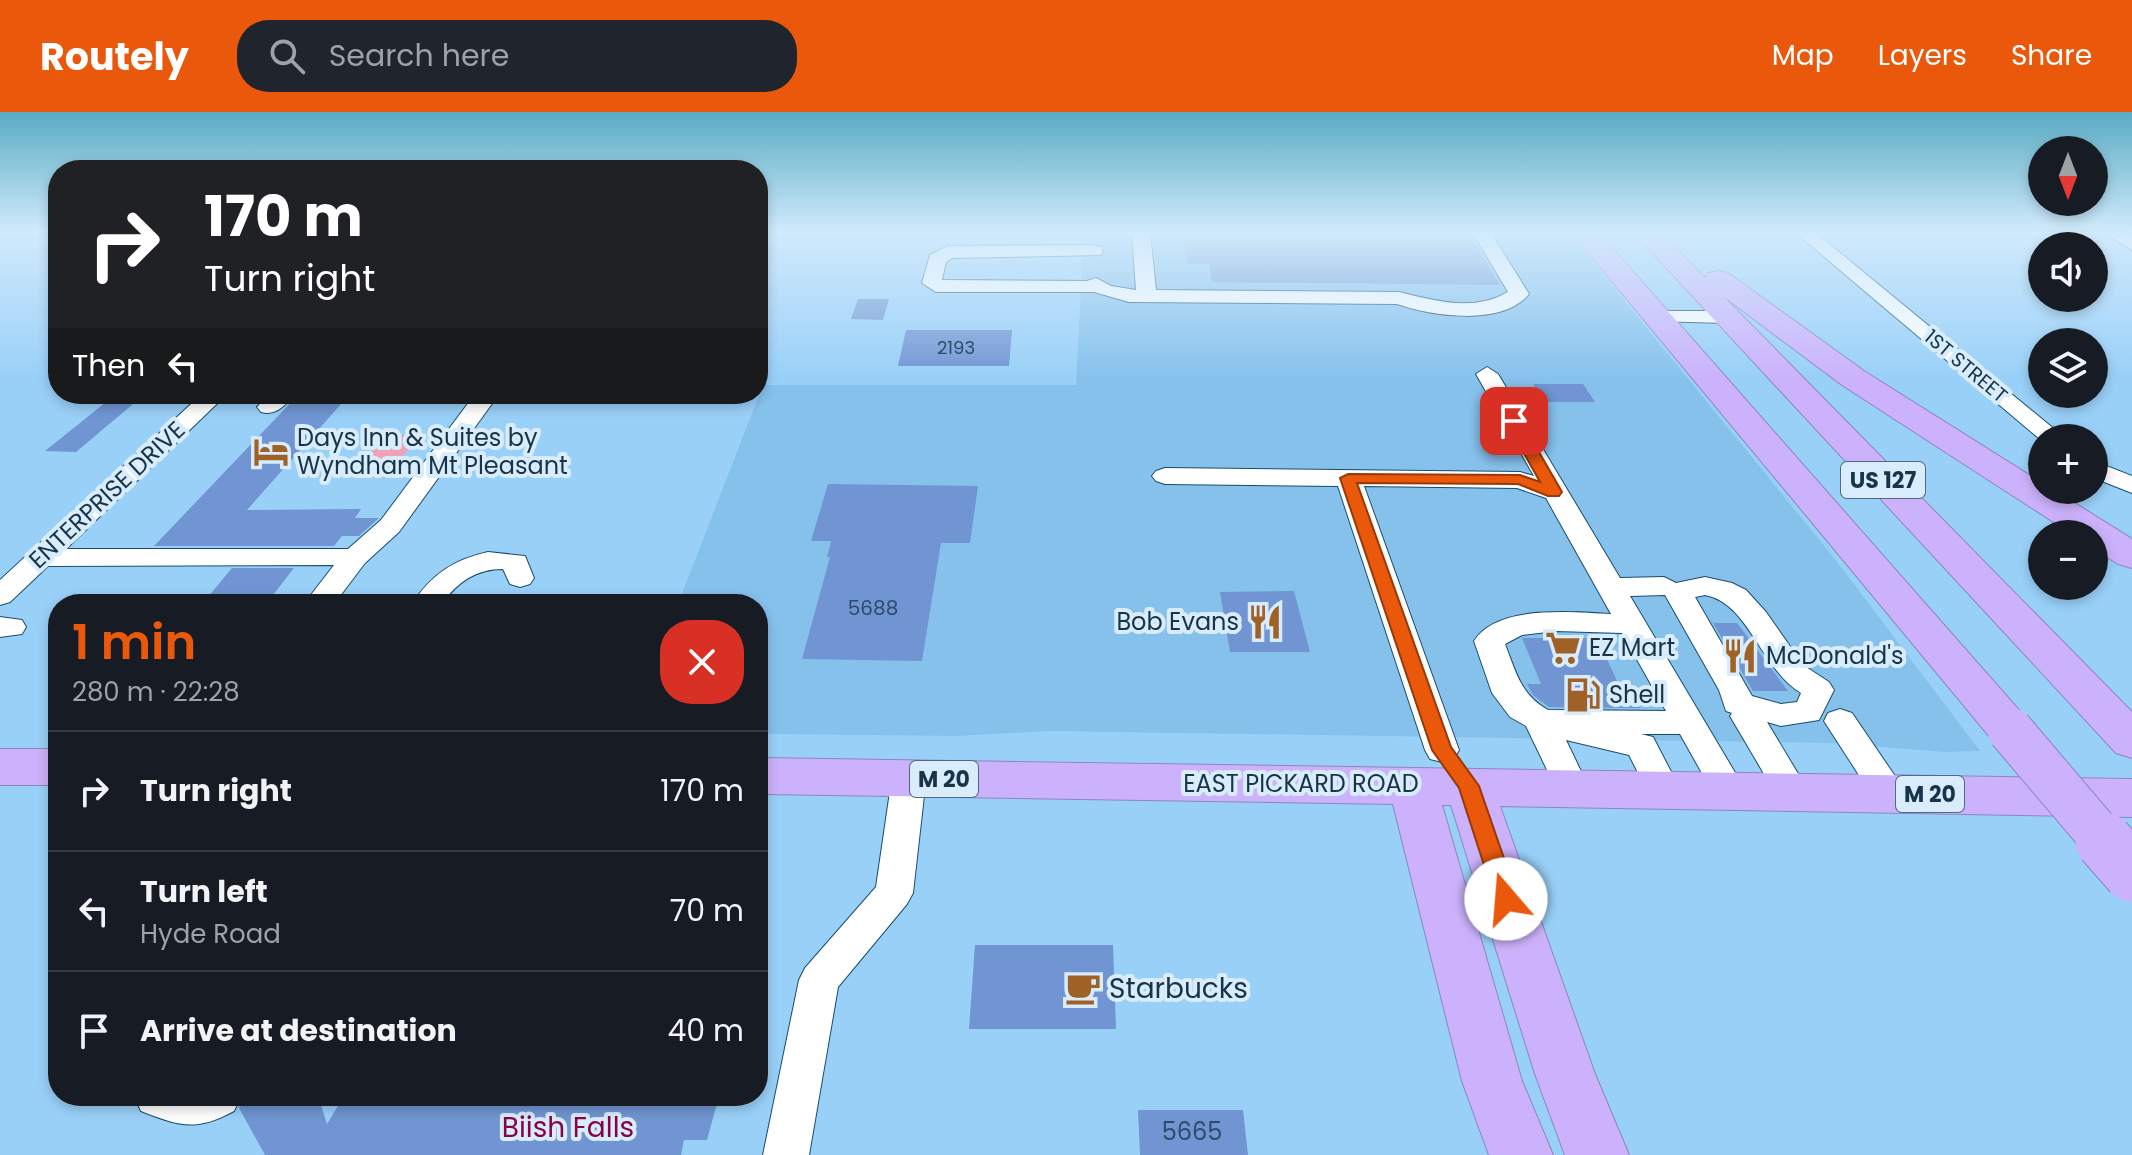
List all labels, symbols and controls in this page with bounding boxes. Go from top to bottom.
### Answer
search box [237,20,797,92]
text: Routely [40,30,189,83]
icon: search [265,34,309,78]
text: Search here [329,34,509,77]
text: Map [1772,36,1834,75]
text: Layers [1878,36,1967,75]
text: Share [2011,36,2092,75]
north arrow [2028,136,2108,216]
map controls [2028,136,2108,600]
text: 170 m [204,177,363,256]
icon: right [72,192,176,296]
button: sound [2028,232,2108,312]
text: Turn right [204,253,375,304]
street label: 1ST STREET [1919,323,2014,409]
button: layers [2028,328,2108,408]
house number: 2193 [937,335,975,360]
text: Then [72,344,145,387]
icon: left [161,344,205,388]
pin [1480,387,1548,455]
icon: arrive [1492,399,1536,443]
street label: ENTERPRISE DRIVE [21,414,192,576]
place label: Days Inn & Suites by Wyndham Mt Pleasant [297,421,568,482]
button: + [2028,424,2108,504]
hotel icon: Days Inn & Suites by Wyndham Mt Pleasant [252,433,290,471]
road number: US 127 [1841,462,1925,498]
button: − [2028,520,2108,600]
house number: 5688 [848,594,898,622]
restaurant icon: Bob Evans [1246,603,1284,641]
place label: Bob Evans [1116,605,1239,638]
text: 1 min [72,609,196,676]
button: close [660,620,744,704]
supermarket icon: EZ Mart [1544,629,1582,667]
place label: EZ Mart [1589,631,1675,664]
restaurant icon: McDonald's [1721,637,1759,675]
place label: McDonald's [1766,639,1904,672]
text: 280 m · 22:28 [72,674,240,710]
fuel station icon: Shell [1564,676,1602,714]
place label: Shell [1609,678,1665,711]
road number: M 20 [910,761,978,797]
street label: EAST PICKARD ROAD [1183,767,1419,800]
icon: right [72,769,116,813]
text: Turn right [140,769,292,812]
text: 170 m [660,769,744,812]
road number: M 20 [1896,776,1964,812]
position arrow [1464,857,1548,941]
text: Turn left [140,870,268,913]
icon: left [72,889,116,933]
text: 70 m [670,889,744,932]
text: Hyde Road [140,916,281,952]
cafe icon: Starbucks [1064,969,1102,1007]
place label: Starbucks [1109,969,1248,1008]
icon: arrive [72,1009,116,1053]
text: Arrive at destination [140,1009,457,1052]
text: 40 m [667,1009,744,1052]
park label: Biish Falls [502,1108,634,1147]
house number: 5665 [1162,1115,1222,1148]

